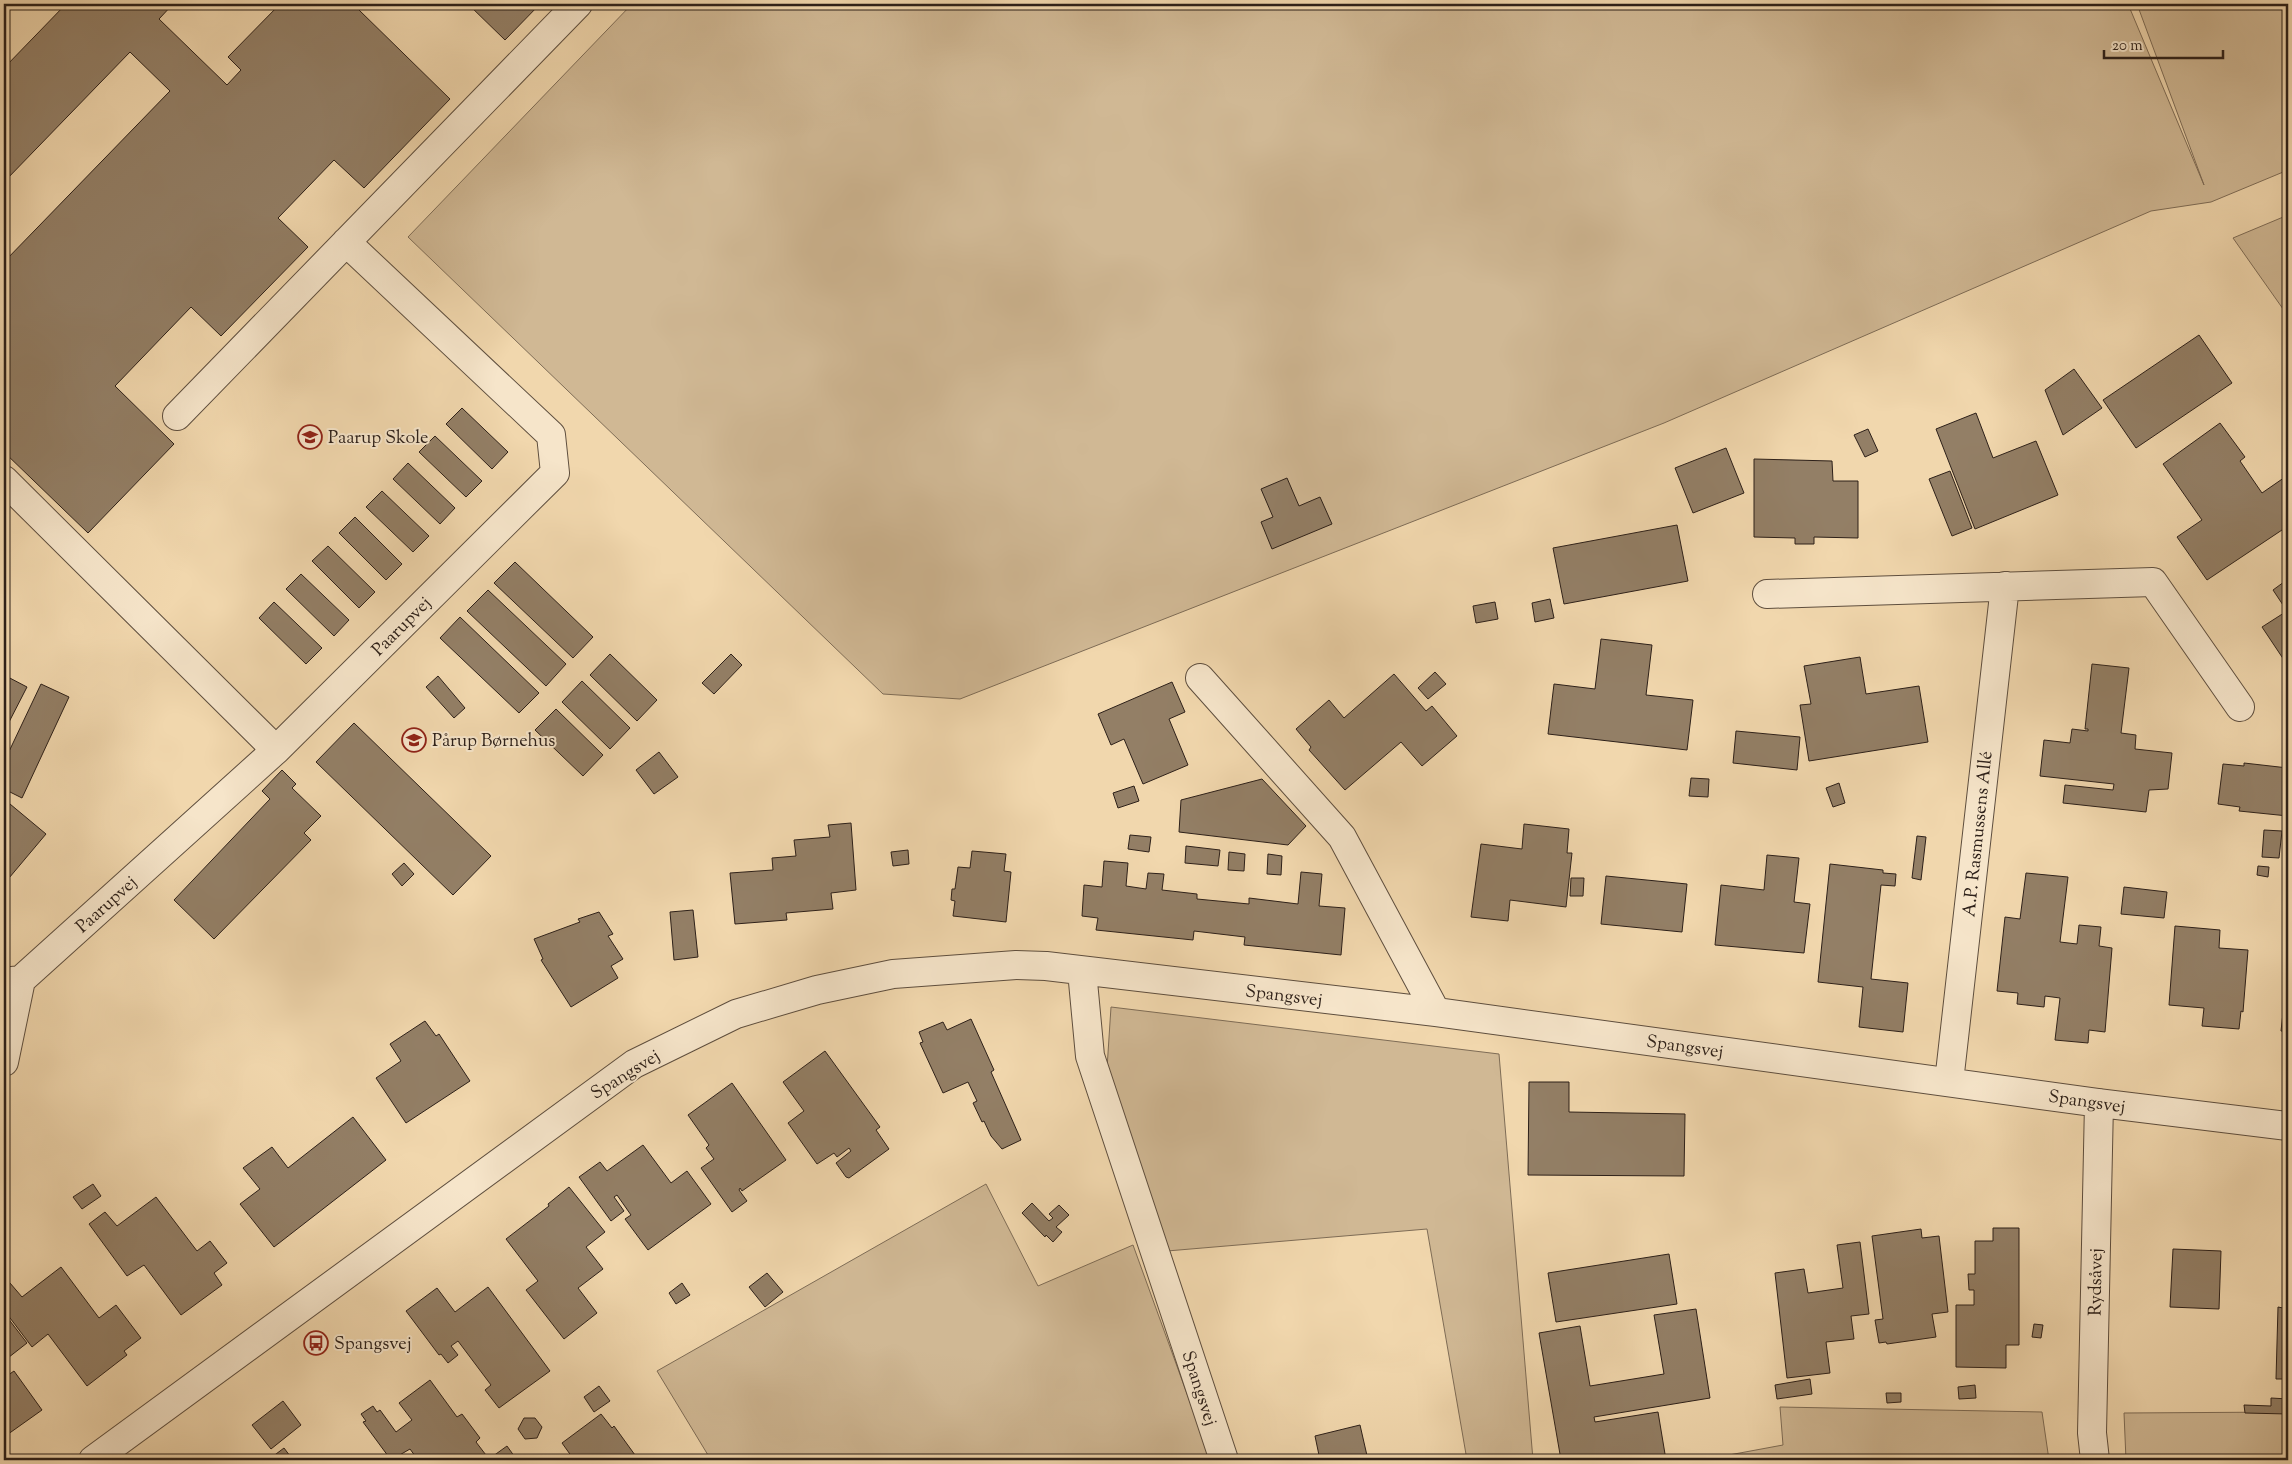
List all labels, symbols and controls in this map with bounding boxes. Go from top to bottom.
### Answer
scale bar [2104,28,2223,60]
text: 20 m [2112,36,2143,57]
school or university icon: Paarup Skole [297,424,323,450]
place label: Paarup Skole [328,426,428,452]
street label: Paarupvej [367,592,438,663]
school or university icon: Pårup Børnehus [401,727,427,753]
place label: Pårup Børnehus [432,729,555,755]
street label: A.P. Rasmussens Allé [1957,750,2001,918]
street label: Paarupvej [71,871,144,940]
street label: Spangsvej [1244,979,1324,1015]
street label: Spangsvej [1645,1030,1725,1066]
street label: Spangsvej [586,1044,666,1107]
street label: Spangsvej [2047,1085,2127,1121]
street label: Rydsåvej [2083,1248,2111,1316]
bus stop icon: Spangsvej [303,1330,329,1356]
place label: Spangsvej [334,1332,412,1358]
street label: Spangsvej [1174,1348,1222,1429]

